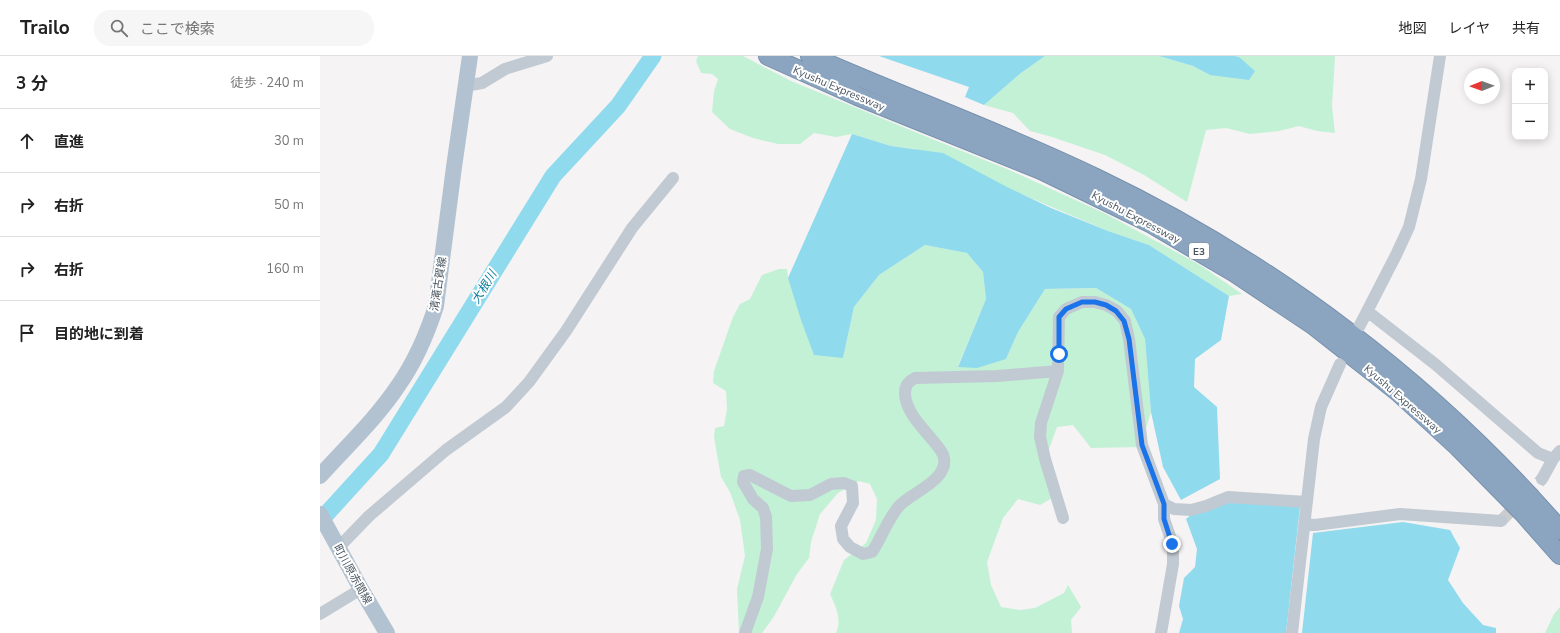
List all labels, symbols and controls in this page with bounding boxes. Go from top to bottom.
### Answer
search box [94,10,374,46]
text: Trailo [20,15,70,41]
icon: search [108,17,130,39]
text: ここで検索 [140,19,215,39]
text: 地図 [1398,19,1426,38]
text: レイヤ [1448,19,1490,38]
text: 共有 [1512,19,1540,38]
street label: Kyushu Expressway [791,62,887,115]
north arrow [1464,68,1500,104]
map controls [1512,68,1548,140]
button: + [1512,68,1548,104]
text: 3 分 [16,72,48,95]
text: 徒歩 · 240 m [230,74,304,92]
button: − [1512,104,1548,140]
icon: ahead [16,130,38,152]
text: 直進 [54,132,84,152]
text: 30 m [274,132,304,150]
street label: Kyushu Expressway [1089,188,1183,247]
icon: right [16,194,38,216]
text: 右折 [54,196,84,216]
text: 50 m [274,196,304,214]
road number: E3 [1189,243,1209,259]
street label: 清滝古賀線 [427,256,450,312]
icon: right [16,258,38,280]
text: 右折 [54,260,84,280]
text: 160 m [266,260,304,278]
water label: 大根川 [468,266,501,307]
icon: arrive [16,322,38,344]
text: 目的地に到着 [54,324,144,344]
route start [1050,345,1068,363]
street label: Kyushu Expressway [1361,361,1445,438]
route end [1163,535,1181,553]
street label: 町川原赤間線 [330,542,375,607]

